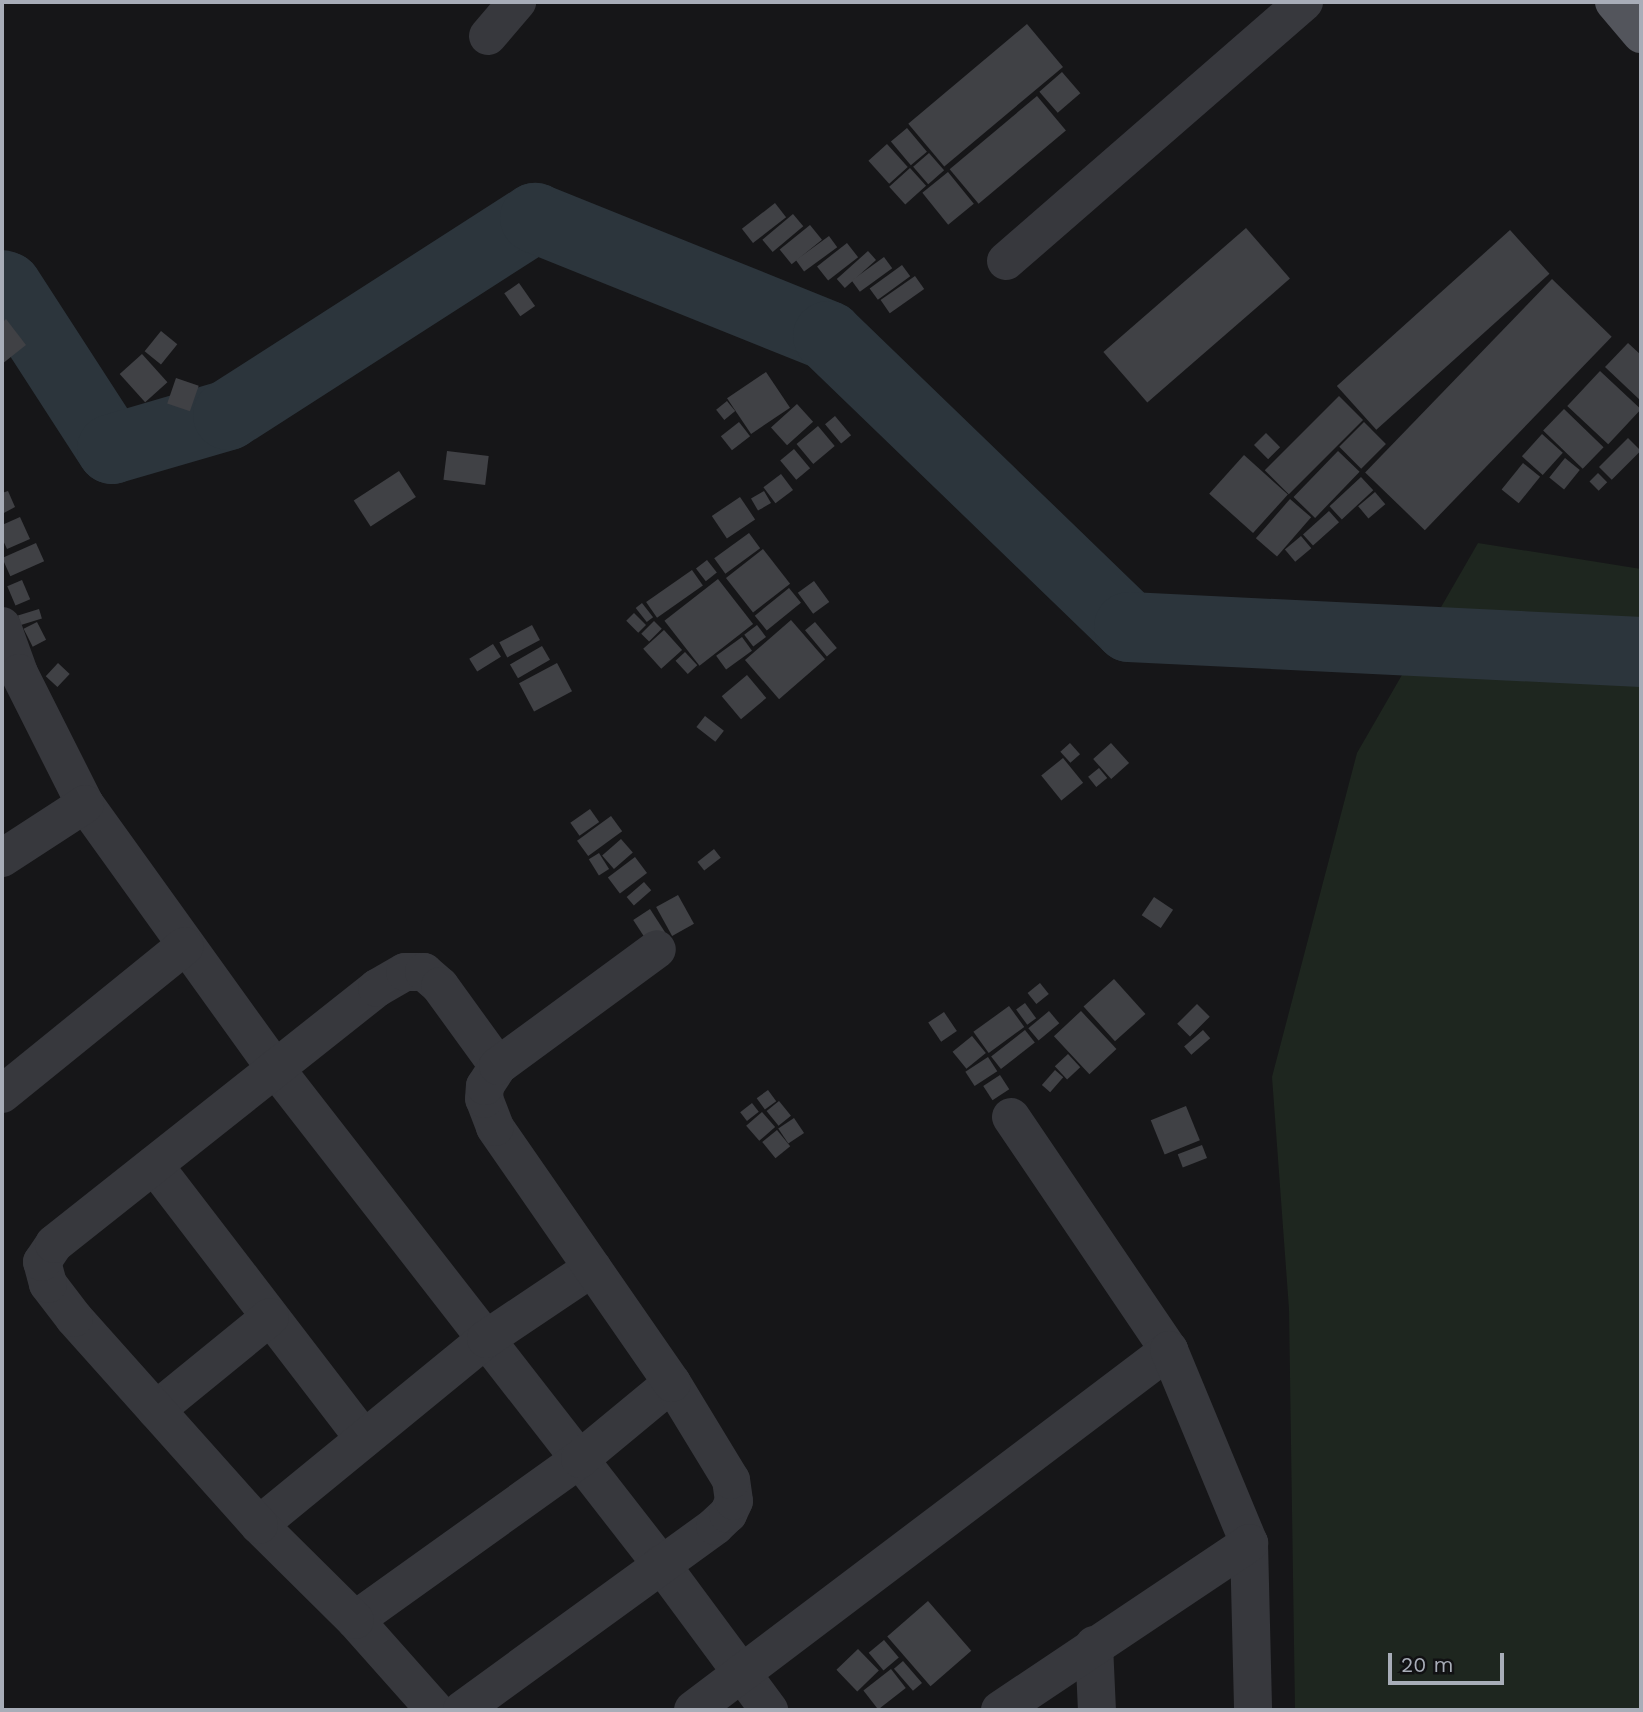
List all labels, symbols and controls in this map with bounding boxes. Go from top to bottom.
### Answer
scale bar [1391,1638,1506,1682]
text: 20 m [1401,1652,1453,1677]

